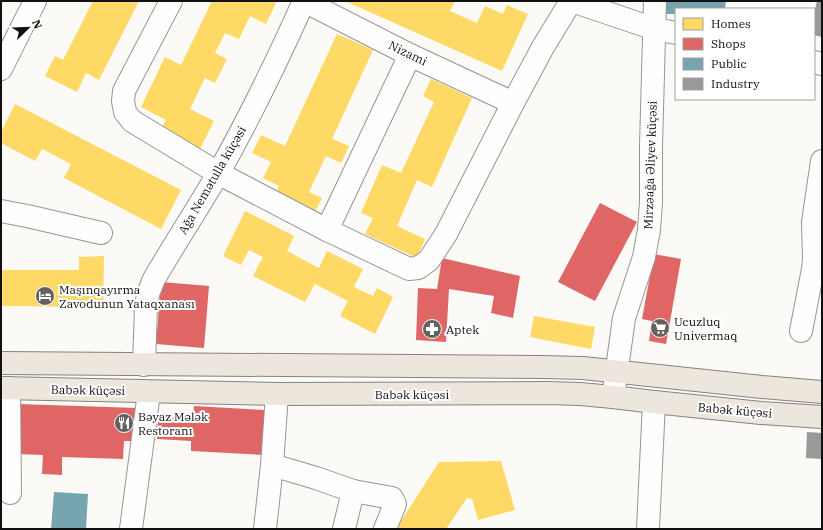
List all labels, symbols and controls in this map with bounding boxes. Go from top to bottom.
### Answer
north arrow [8,8,48,48]
legend [675,8,815,100]
text: Homes [711,16,751,31]
text: N [29,17,45,31]
text: Shops [711,36,746,51]
street label: Nizami [386,37,430,69]
text: Public [711,56,747,71]
text: Industry [711,76,760,91]
street label: Mirzəağa Əliyev küçəsi [640,100,660,230]
street label: Ağa Nemətulla küçəsi [175,123,249,237]
place label: Maşınqayırma Zavodunun Yataqxanası [59,282,195,311]
hotel icon: Maşınqayırma Zavodunun Yataqxanası [34,285,56,307]
place label: Ucuzluq Univermaq [674,314,737,343]
supermarket icon: Ucuzluq Univermaq [649,317,671,339]
pharmacy icon: Aptek [421,318,443,340]
place label: Aptek [446,322,479,337]
street label: Babək küçəsi [51,382,126,398]
street label: Babək küçəsi [375,387,449,402]
street label: Babək küçəsi [697,399,773,421]
place label: Bəyaz Mələk Restoranı [138,409,208,438]
restaurant icon: Bəyaz Mələk Restoranı [113,412,135,434]

